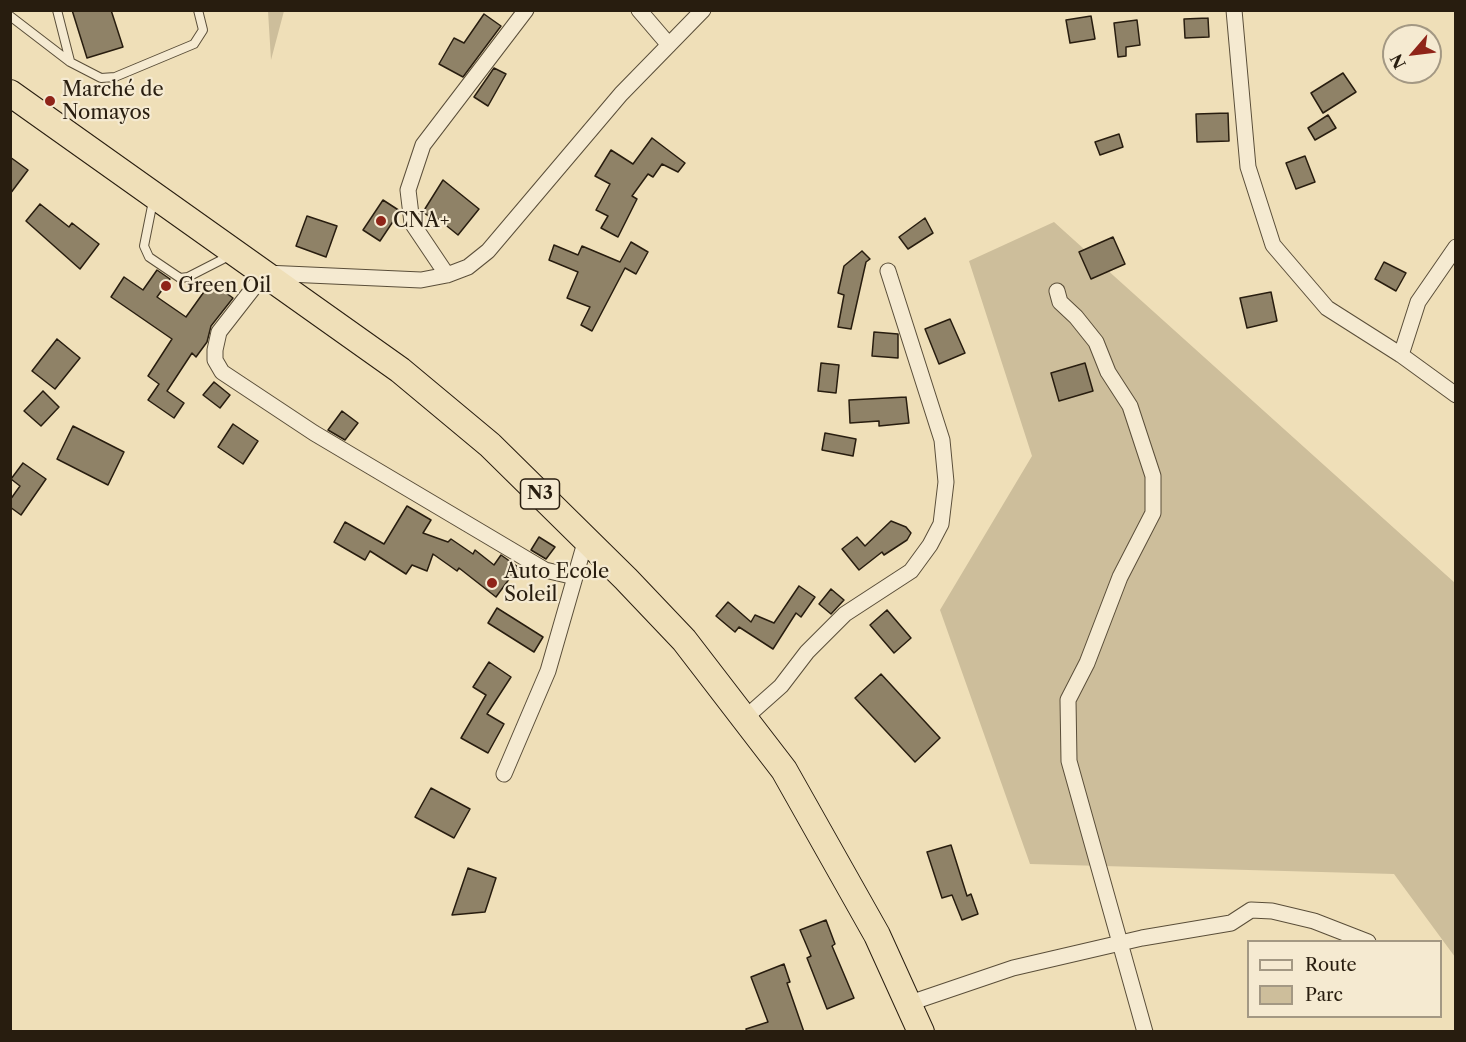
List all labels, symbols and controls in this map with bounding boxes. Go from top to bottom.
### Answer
north arrow [1382,24,1442,84]
text: N [1386,51,1410,72]
place label: Marché de Nomayos [62,78,164,125]
marker: Marché de Nomayos [43,94,57,108]
place label: CNA+ [393,209,450,233]
marker: CNA+ [374,214,388,228]
place label: Green Oil [178,274,271,298]
marker: Green Oil [159,279,173,293]
road number: N3 [520,479,560,509]
place label: Auto Ecole Soleil [504,560,609,607]
marker: Auto Ecole Soleil [485,576,499,590]
legend [1247,940,1442,1018]
text: Route [1305,954,1357,976]
text: Parc [1305,984,1343,1006]

